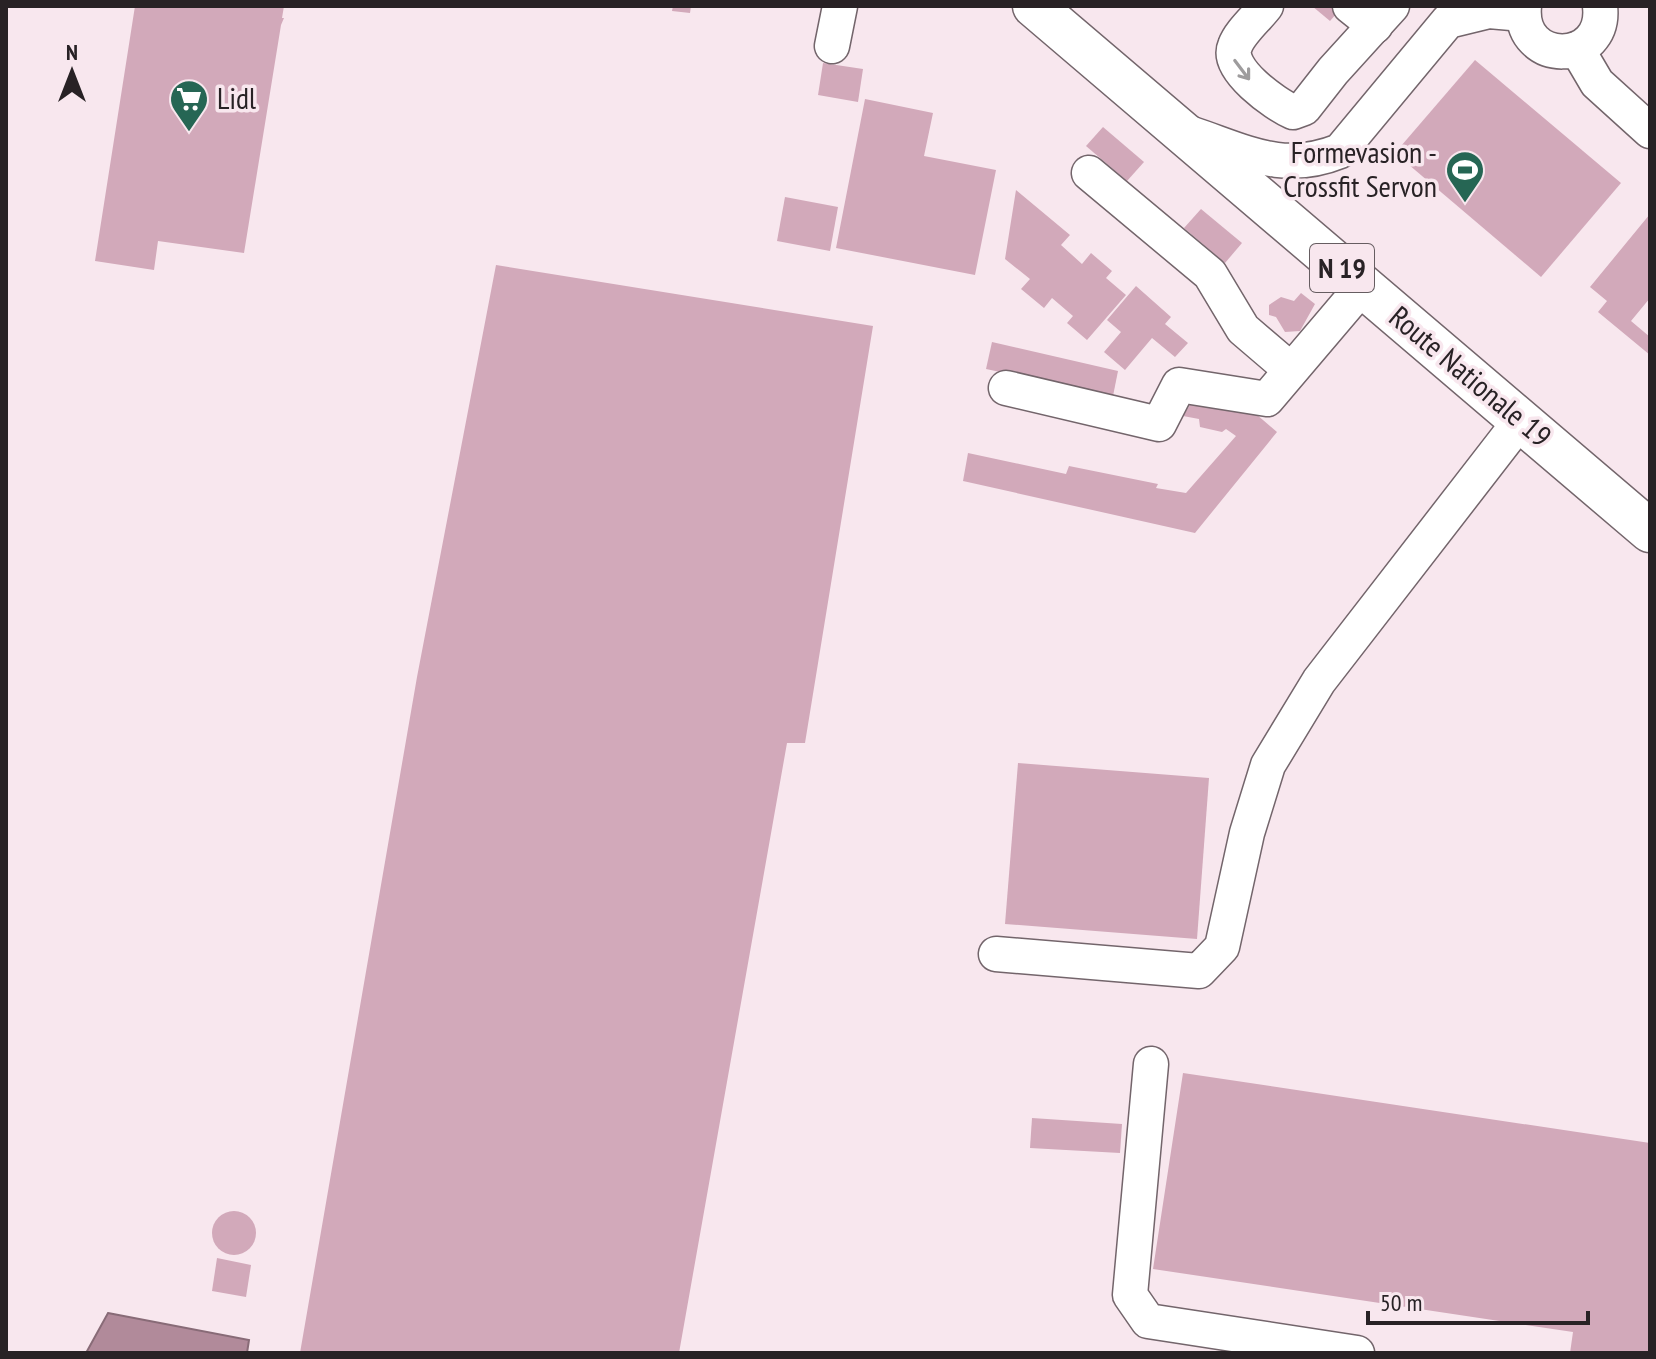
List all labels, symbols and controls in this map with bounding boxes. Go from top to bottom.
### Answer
north arrow [32,32,112,112]
text: N [66,38,78,66]
one-way arrow [1233,58,1250,80]
supermarket icon: Lidl [168,78,210,133]
place label: Lidl [217,78,256,117]
place label: Formevasion - Crossfit Servon [1283,132,1437,205]
sports icon: Formevasion - Crossfit Servon [1444,149,1486,204]
road number: N 19 [1310,244,1374,292]
street label: Route Nationale 19 [1382,297,1560,455]
scale bar [1368,1275,1588,1325]
text: 50 m [1380,1287,1422,1318]

